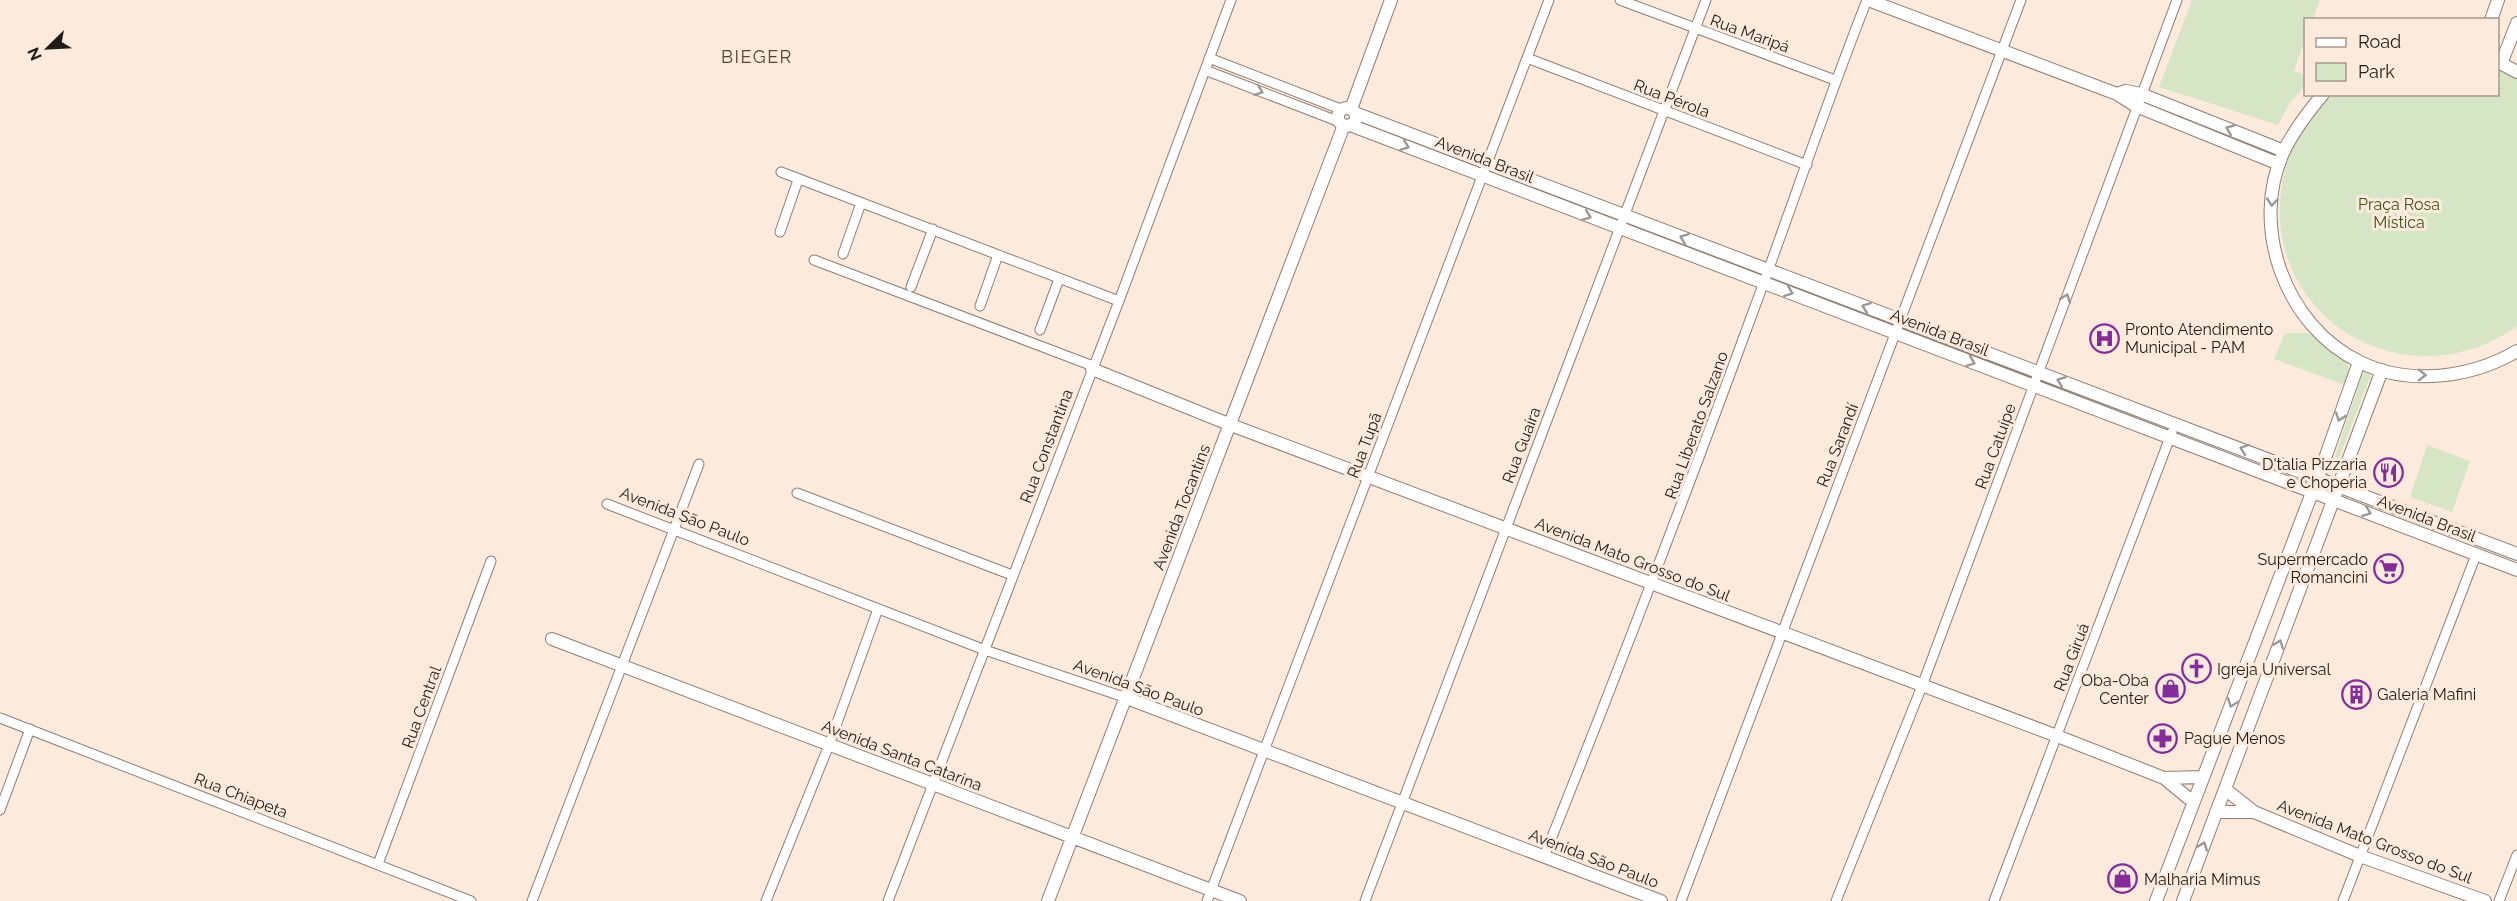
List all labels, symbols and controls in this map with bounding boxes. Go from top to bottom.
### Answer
street label: Rua Maripá [1708,10,1792,57]
north arrow [18,18,78,78]
legend [2304,18,2499,96]
text: Road [2358,31,2401,52]
text: N [24,44,46,63]
district label: BIEGER [721,46,793,67]
text: Park [2358,61,2395,82]
street label: Rua Pérola [1631,75,1712,122]
one-way arrow [1254,83,1264,96]
one-way arrow [2225,124,2236,136]
street label: Avenida Brasil [1433,132,1537,187]
one-way arrow [1399,139,1410,151]
park label: Praça Rosa Mística [2358,195,2440,232]
one-way arrow [2266,198,2279,207]
one-way arrow [1581,208,1592,221]
one-way arrow [1679,233,1690,246]
one-way arrow [1783,285,1794,298]
one-way arrow [2059,293,2072,303]
one-way arrow [1861,302,1872,315]
street label: Avenida Brasil [1888,305,1992,360]
place label: Pronto Atendimento Municipal - PAM [2125,320,2273,357]
hospital icon: Pronto Atendimento Municipal - PAM [2088,322,2120,354]
street label: Rua Liberato Salzano [1661,349,1732,502]
one-way arrow [1965,354,1976,367]
one-way arrow [2418,369,2427,381]
one-way arrow [2056,376,2067,388]
street label: Rua Constantina [1016,387,1077,506]
street label: Rua Sarandí [1813,400,1862,490]
street label: Rua Catuípe [1971,401,2020,492]
street label: Rua Guaíra [1498,404,1545,486]
street label: Rua Tupã [1343,410,1386,481]
one-way arrow [2334,411,2347,422]
street label: Avenida Tocantins [1149,441,1214,573]
one-way arrow [2239,444,2250,456]
place label: D'talia Pizzaria e Choperia [2262,455,2367,492]
restaurant icon: D'talia Pizzaria e Choperia [2372,457,2404,489]
street label: Avenida São Paulo [617,483,752,550]
street label: Avenida Brasil [2375,491,2479,546]
one-way arrow [2362,505,2372,518]
street label: Avenida Mato Grosso do Sul [1533,513,1734,606]
place label: Supermercado Romancini [2257,550,2368,587]
supermarket icon: Supermercado Romancini [2373,552,2405,584]
street label: Rua Giruá [2050,620,2093,694]
one-way arrow [2271,639,2284,650]
church icon: Igreja Universal [2180,653,2212,685]
street label: Avenida São Paulo [1071,655,1207,720]
place label: Igreja Universal [2217,660,2331,679]
street label: Rua Central [398,663,445,751]
place label: Oba-Oba Center [2081,671,2149,708]
shop icon: Oba-Oba Center [2154,673,2186,705]
building icon: Galeria Mafini [2340,678,2372,710]
place label: Galeria Mafini [2377,685,2476,704]
one-way arrow [2227,697,2239,708]
street label: Avenida Santa Catarina [819,716,985,795]
pharmacy icon: Pague Menos [2147,722,2179,754]
place label: Pague Menos [2184,729,2286,748]
street label: Rua Chiapeta [191,769,290,822]
street label: Avenida Mato Grosso do Sul [2275,795,2476,888]
street label: Avenida São Paulo [1526,825,1661,892]
one-way arrow [2196,841,2208,852]
shop icon: Malharia Mimus [2107,863,2139,895]
place label: Malharia Mimus [2144,870,2261,889]

